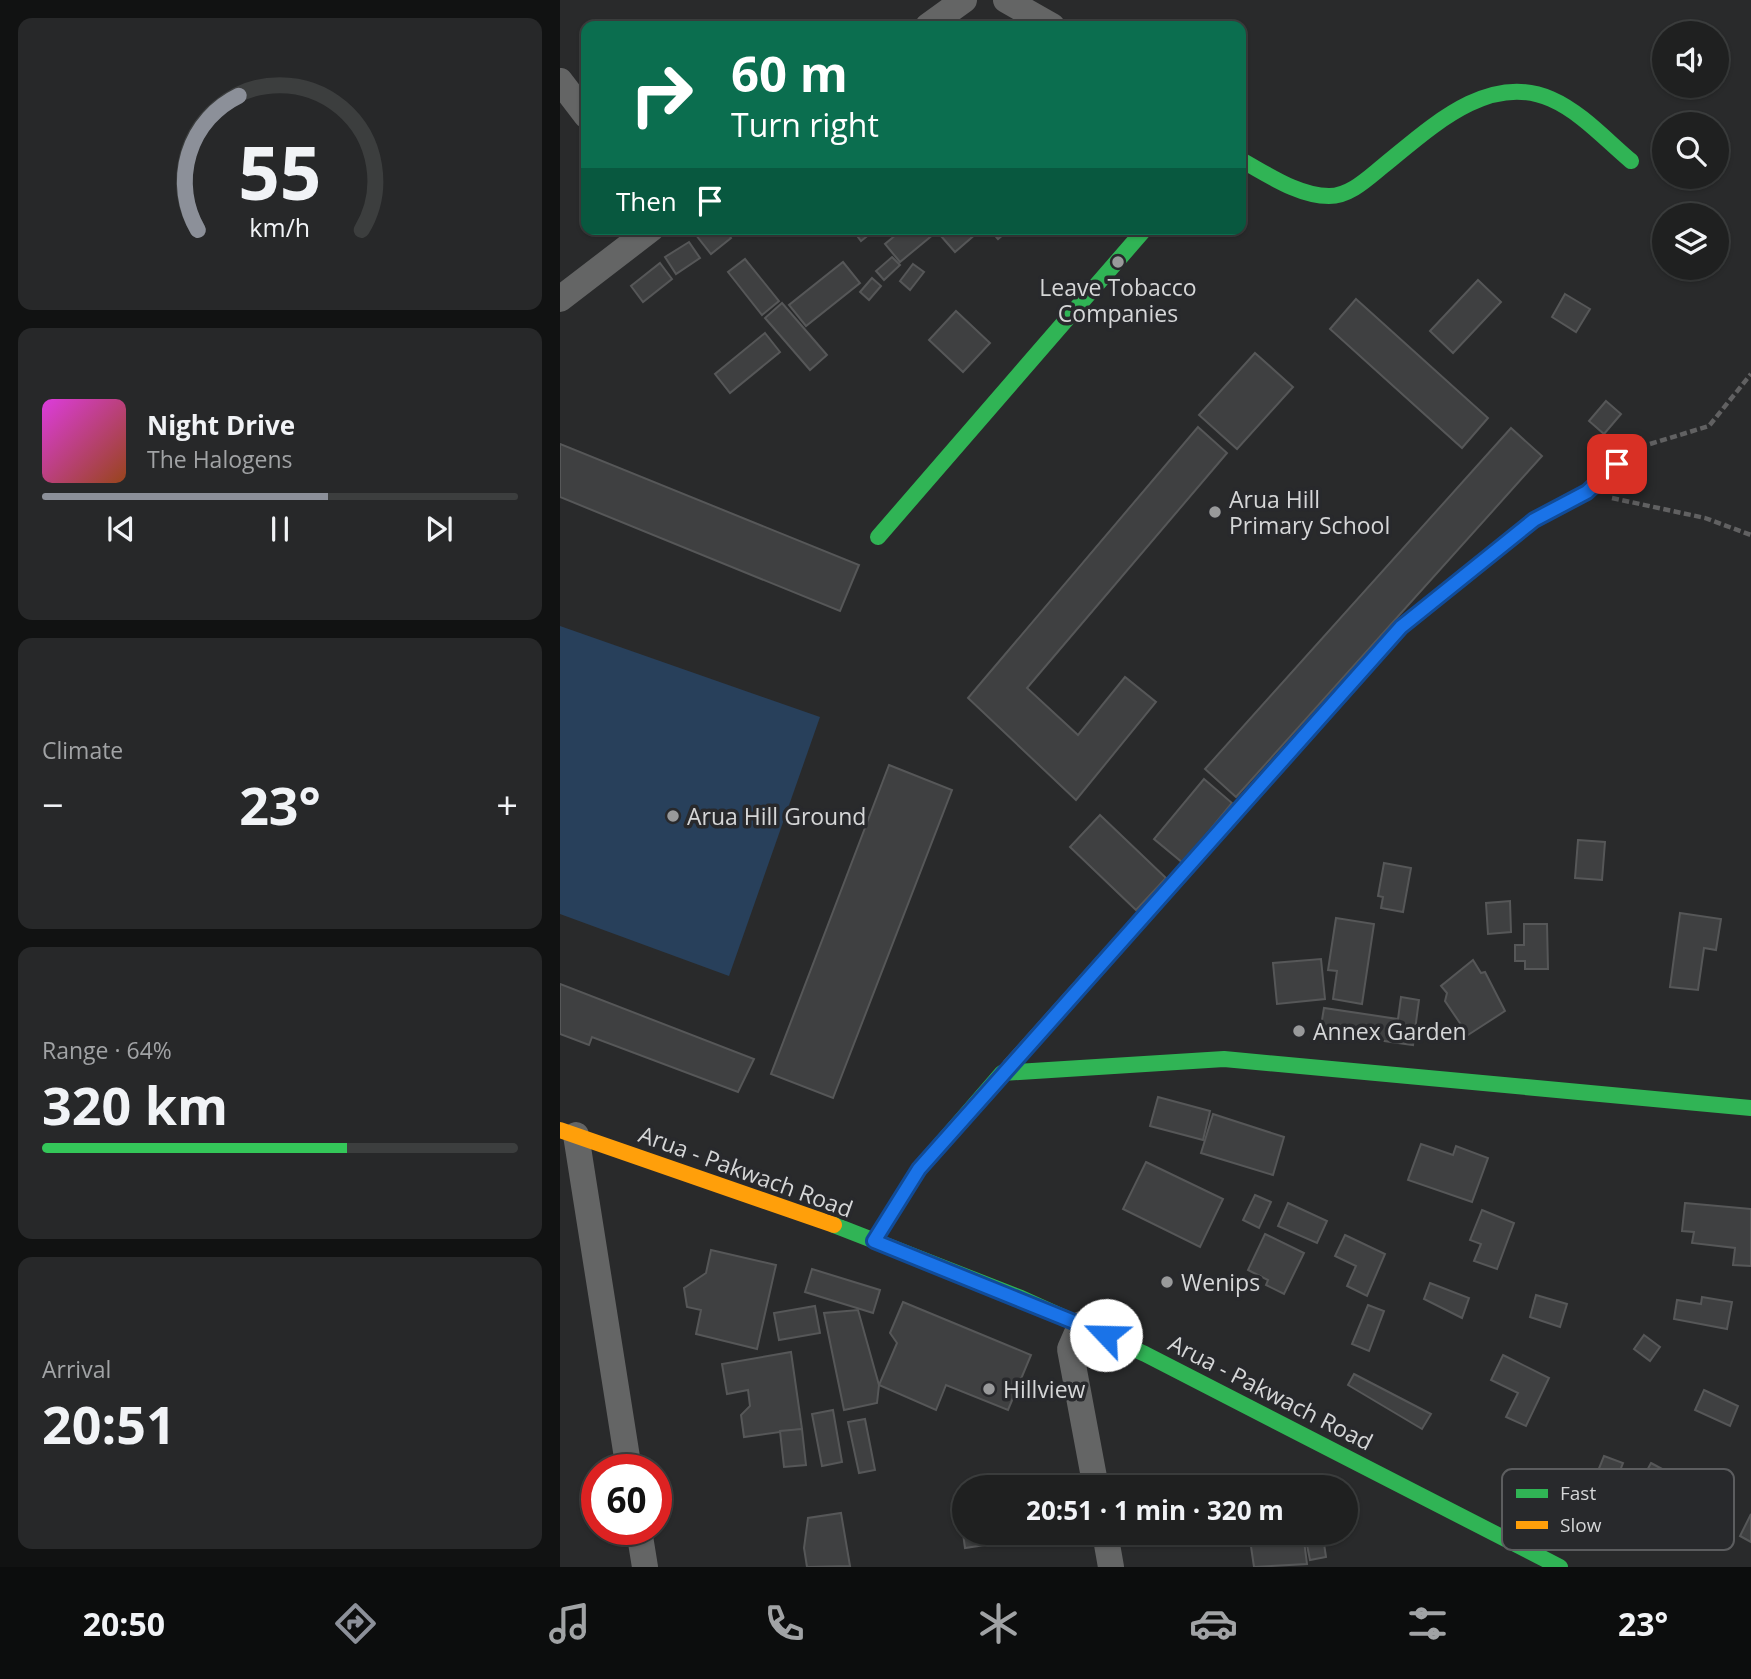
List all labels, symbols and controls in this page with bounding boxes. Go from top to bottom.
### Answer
map controls [1652,21,1729,280]
button: sound [1652,21,1729,98]
text: 60 m [731,40,848,106]
icon: right [616,49,707,140]
text: Turn right [731,103,879,146]
button: search [1652,112,1729,189]
text: 55 [238,122,322,221]
icon: arrive [691,182,729,220]
text: Then [616,183,677,219]
button: layers [1652,203,1729,280]
text: km/h [250,210,310,244]
marker: Leave Tobacco Companies [1110,254,1126,270]
place label: Leave Tobacco Companies [1039,271,1197,329]
text: Night Drive [147,407,295,443]
pin [1587,434,1647,494]
text: The Halogens [147,443,293,475]
icon: arrive [1598,445,1636,483]
place label: Arua Hill Primary School [1229,483,1390,541]
marker: Arua Hill Primary School [1207,504,1223,520]
icon: previous [102,510,140,548]
icon: pause [261,510,299,548]
icon: next [420,510,458,548]
text: Climate [42,734,123,766]
text: 23° [239,769,321,840]
text: − [42,778,64,830]
text: + [496,778,518,830]
place label: Arua Hill Ground [687,800,866,832]
marker: Arua Hill Ground [665,808,681,824]
place label: Annex Garden [1313,1015,1467,1047]
marker: Annex Garden [1291,1023,1307,1039]
text: Range · 64% [42,1034,172,1066]
text: 320 km [42,1069,228,1140]
street label: Arua - Pakwach Road [635,1117,857,1225]
place label: Wenips [1181,1266,1260,1298]
marker: Wenips [1159,1274,1175,1290]
position arrow [1069,1298,1143,1372]
street label: Arua - Pakwach Road [1163,1327,1379,1457]
text: Arrival [42,1353,111,1385]
place label: Hillview [1003,1373,1086,1405]
marker: Hillview [981,1381,997,1397]
text: 20:51 [42,1388,176,1459]
speed limit sign: 60 [581,1454,672,1545]
legend [1502,1469,1734,1550]
text: Fast [1560,1480,1596,1506]
text: 20:51 · 1 min · 320 m [1026,1492,1284,1528]
text: Slow [1560,1512,1602,1538]
icon: directions [331,1599,380,1648]
icon: music [545,1599,594,1648]
icon: phone [760,1599,809,1648]
icon: climate [974,1599,1023,1648]
icon: car [1189,1599,1238,1648]
icon: filters [1403,1599,1452,1648]
text: 20:50 [83,1602,165,1645]
text: 23° [1618,1602,1668,1645]

